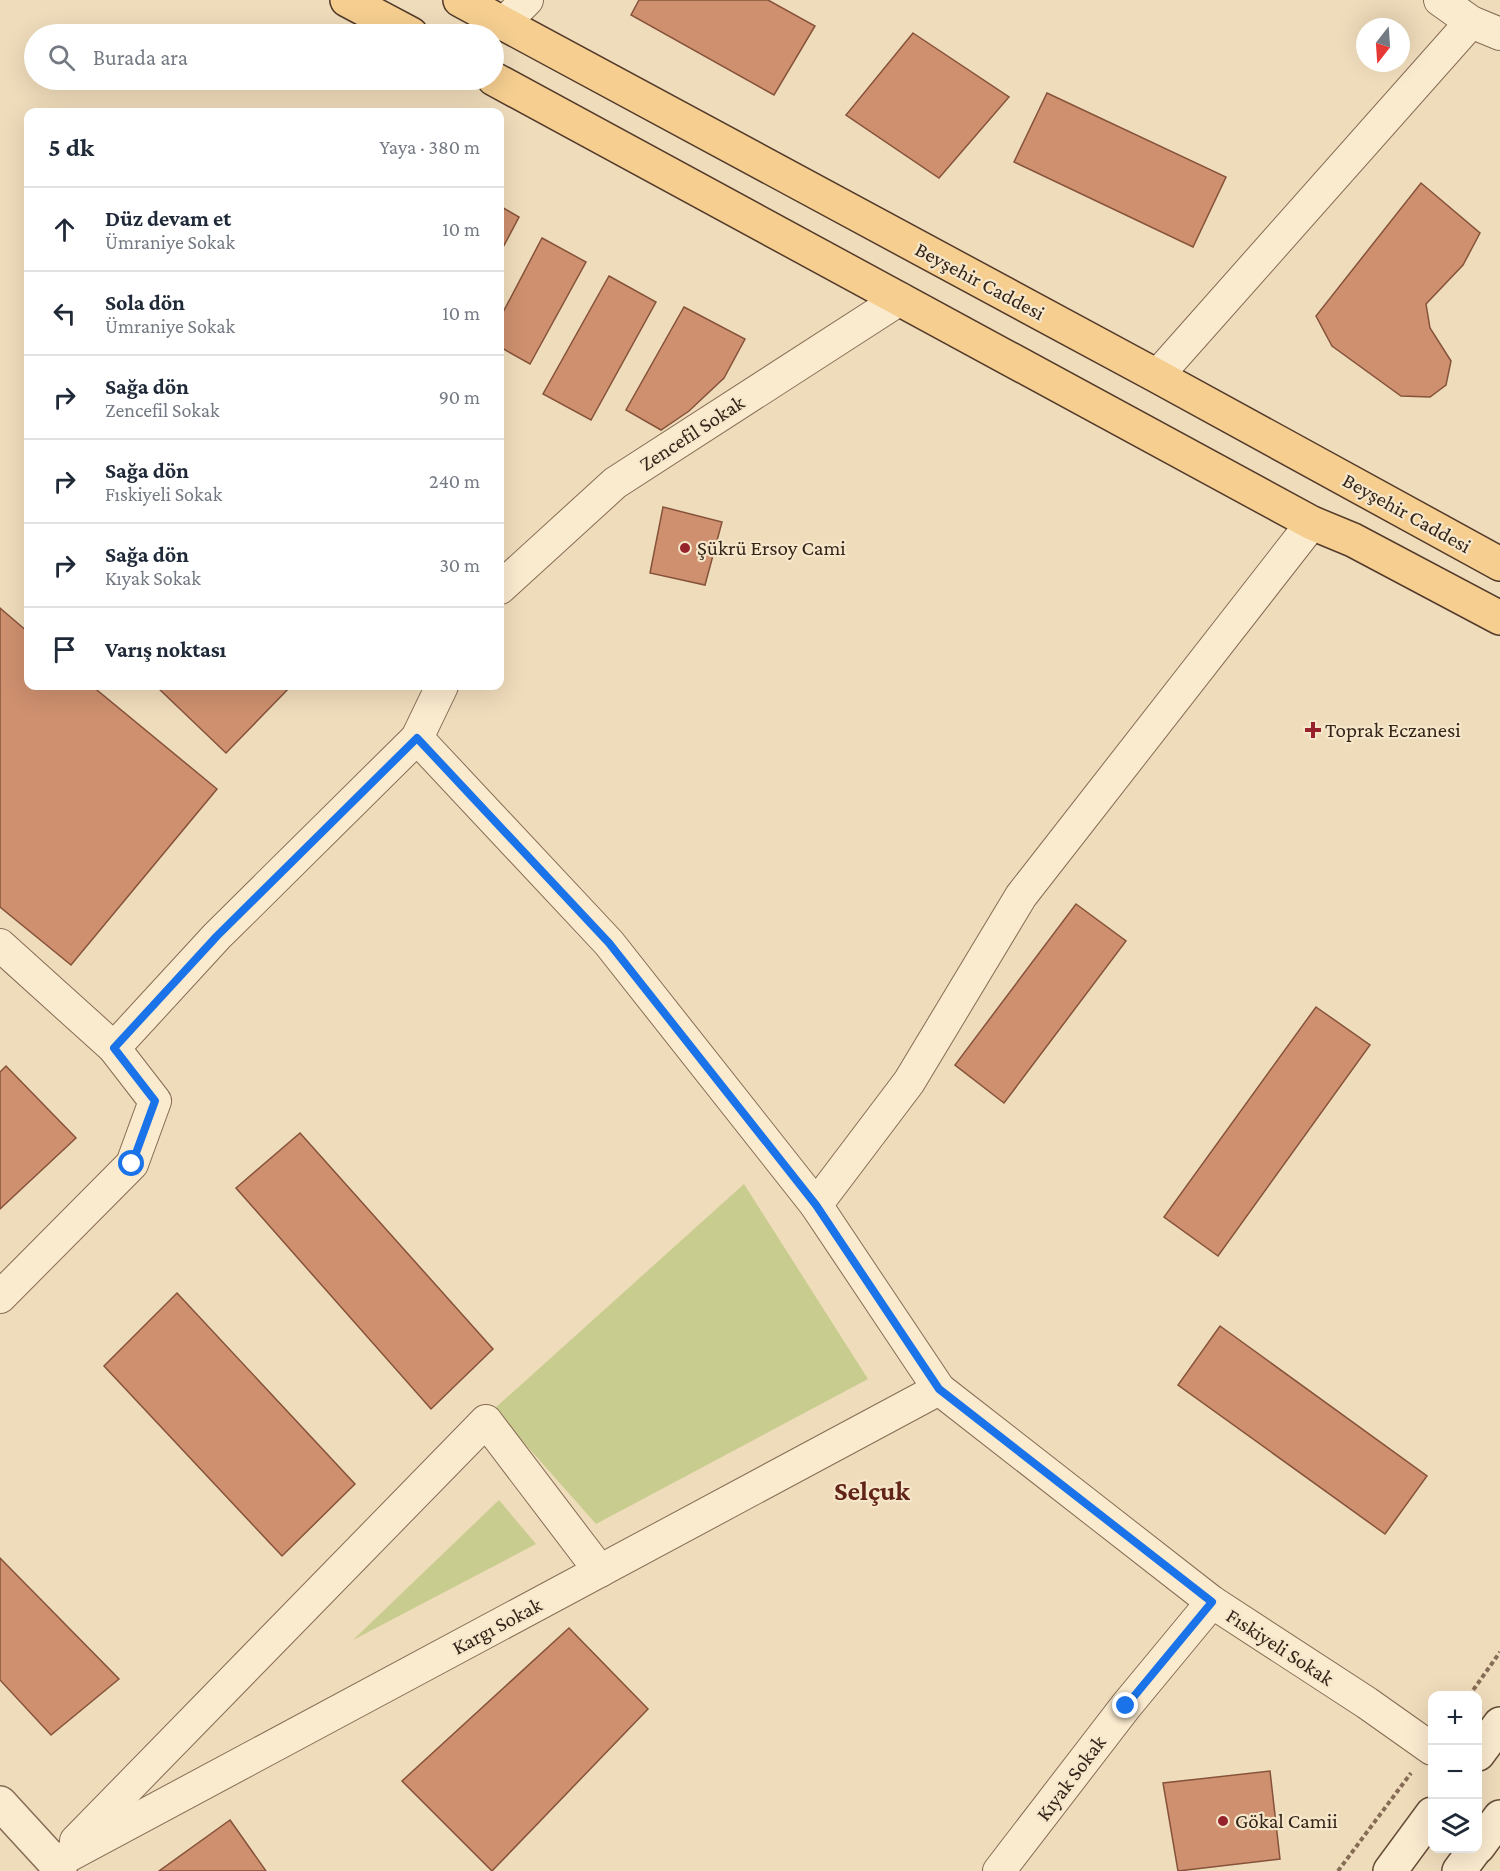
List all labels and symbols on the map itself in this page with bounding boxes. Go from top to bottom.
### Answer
north arrow [1356,18,1410,72]
street label: Beyşehir Caddesi [911,237,1049,325]
street label: Zencefil Sokak [635,390,749,476]
street label: Beyşehir Caddesi [1339,468,1476,558]
place label: Şükrü Ersoy Cami [697,536,846,560]
marker: Şükrü Ersoy Cami [678,541,692,555]
place label: Toprak Eczanesi [1325,718,1461,742]
marker: Toprak Eczanesi [1306,723,1320,737]
route start [118,1150,144,1176]
district label: Selçuk [834,1476,910,1506]
street label: Kargı Sokak [448,1592,546,1660]
street label: Fıskiyeli Sokak [1222,1603,1338,1691]
route end [1112,1692,1138,1718]
street label: Kıyak Sokak [1031,1731,1111,1825]
place label: Gökal Camii [1235,1809,1338,1833]
marker: Gökal Camii [1216,1814,1230,1828]

